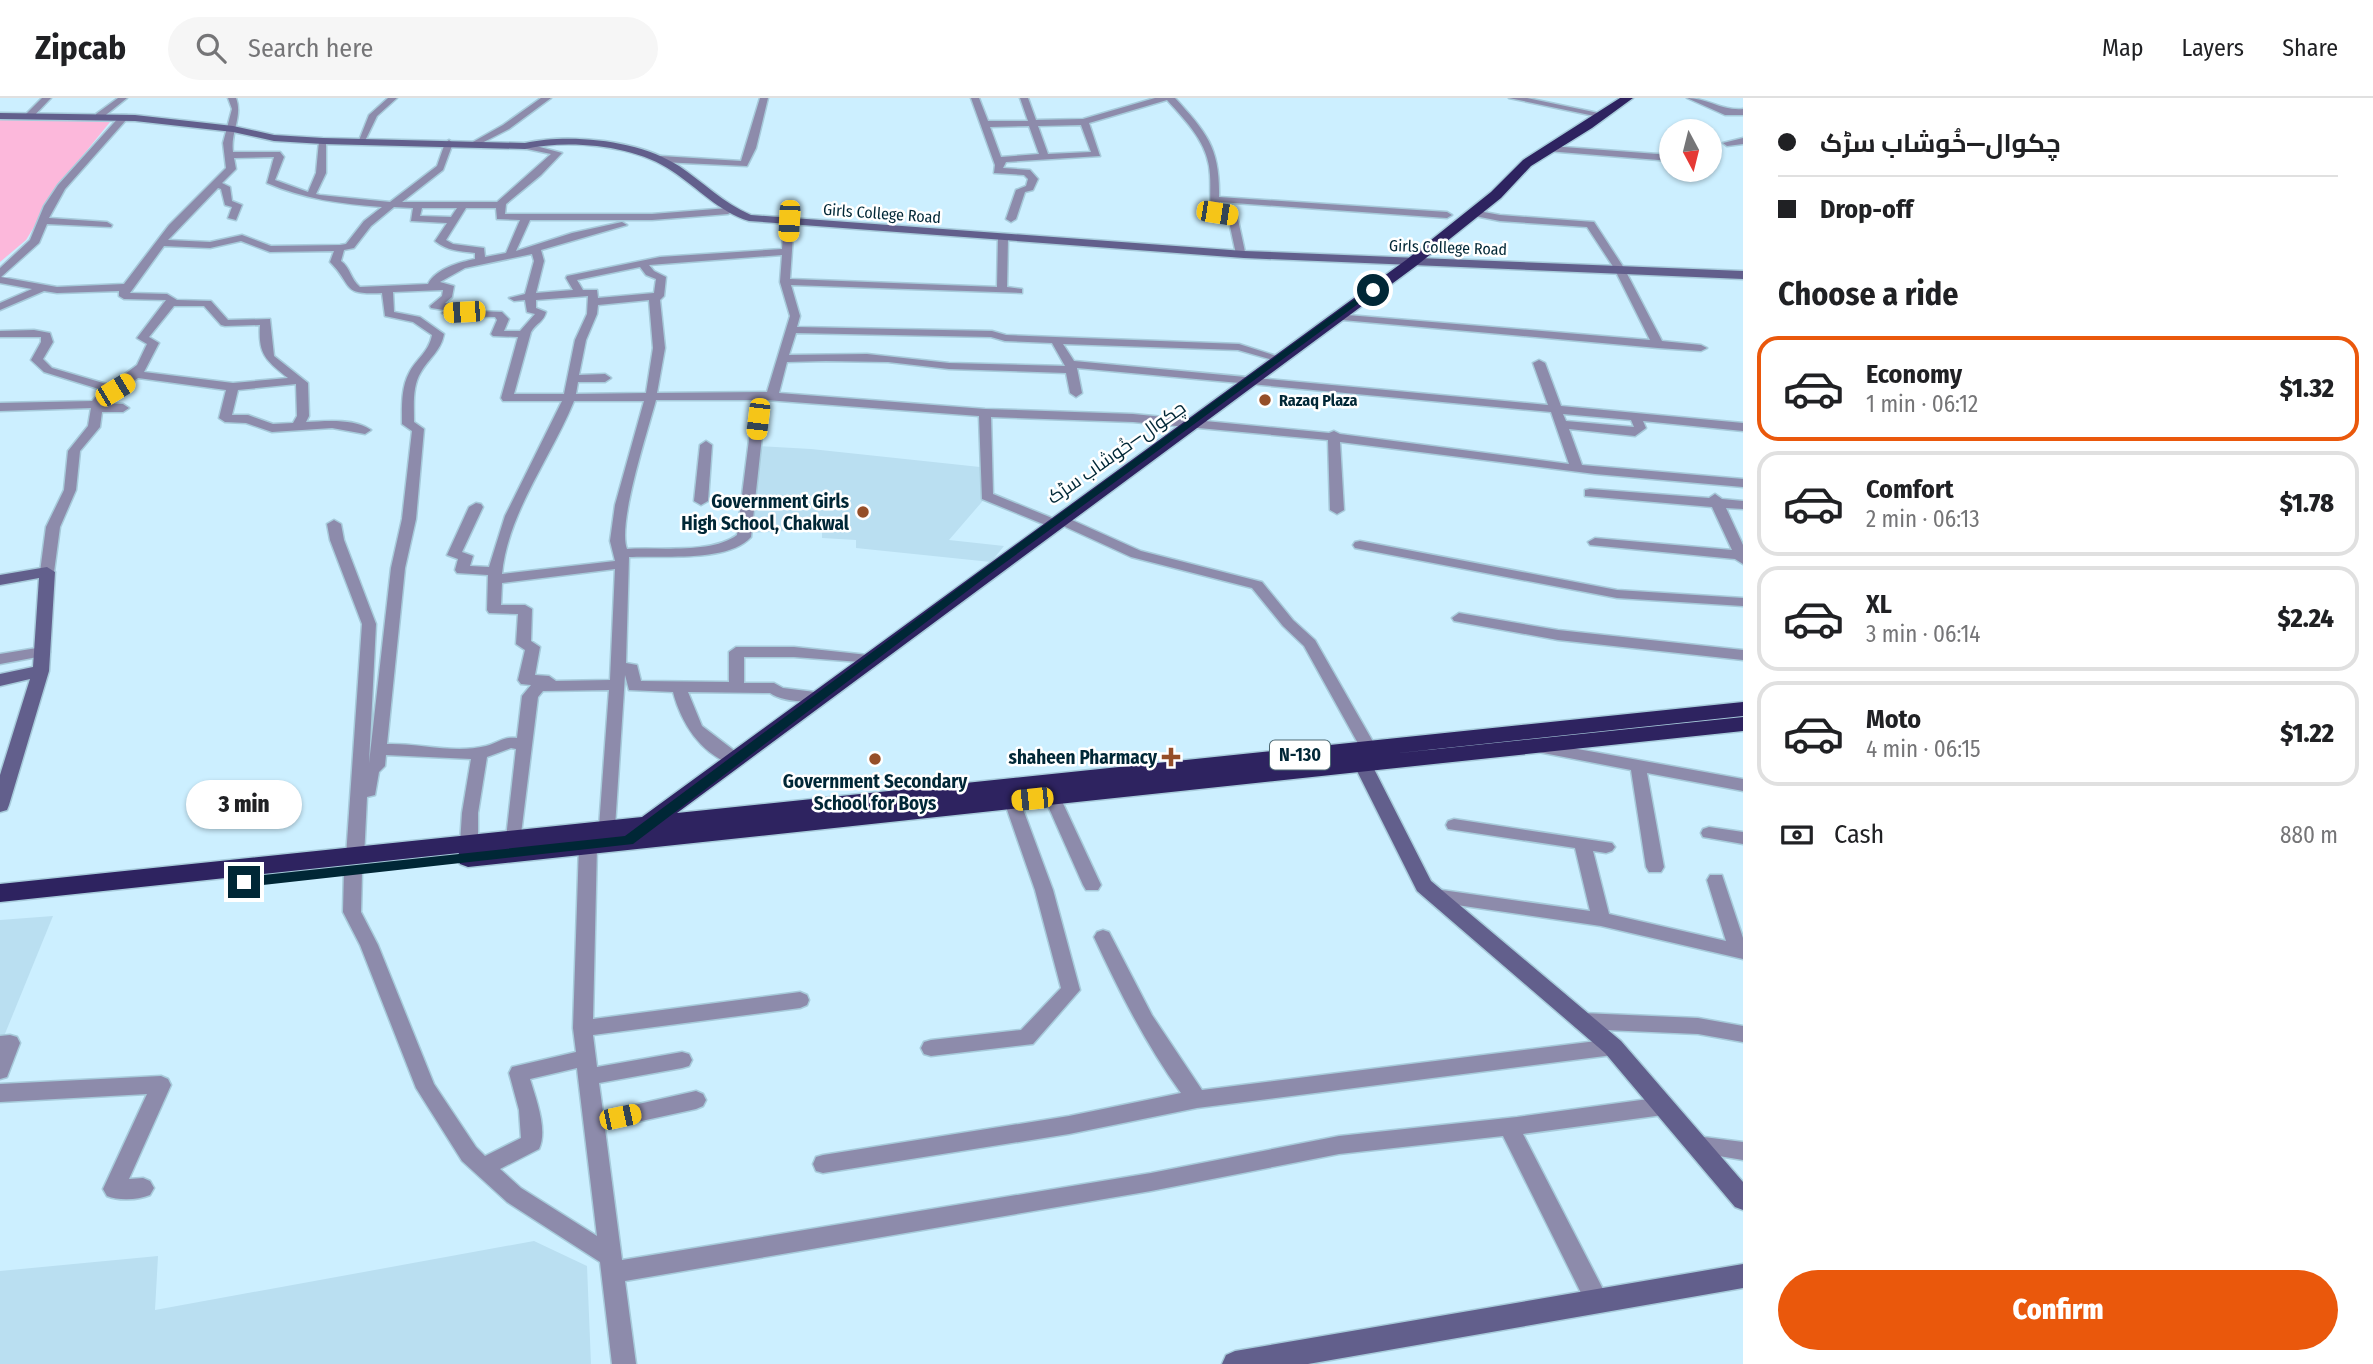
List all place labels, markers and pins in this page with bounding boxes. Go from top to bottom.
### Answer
place label: Razaq Plaza [1279,391,1358,410]
marker: Razaq Plaza [1257,392,1273,408]
place label: Government Girls High School, Chakwal [681,490,850,535]
marker: Government Girls High School, Chakwal [855,504,871,520]
place label: shaheen Pharmacy [1009,746,1158,769]
marker: shaheen Pharmacy [1163,749,1179,765]
marker: Government Secondary School for Boys [867,751,883,767]
place label: Government Secondary School for Boys [783,770,968,815]

